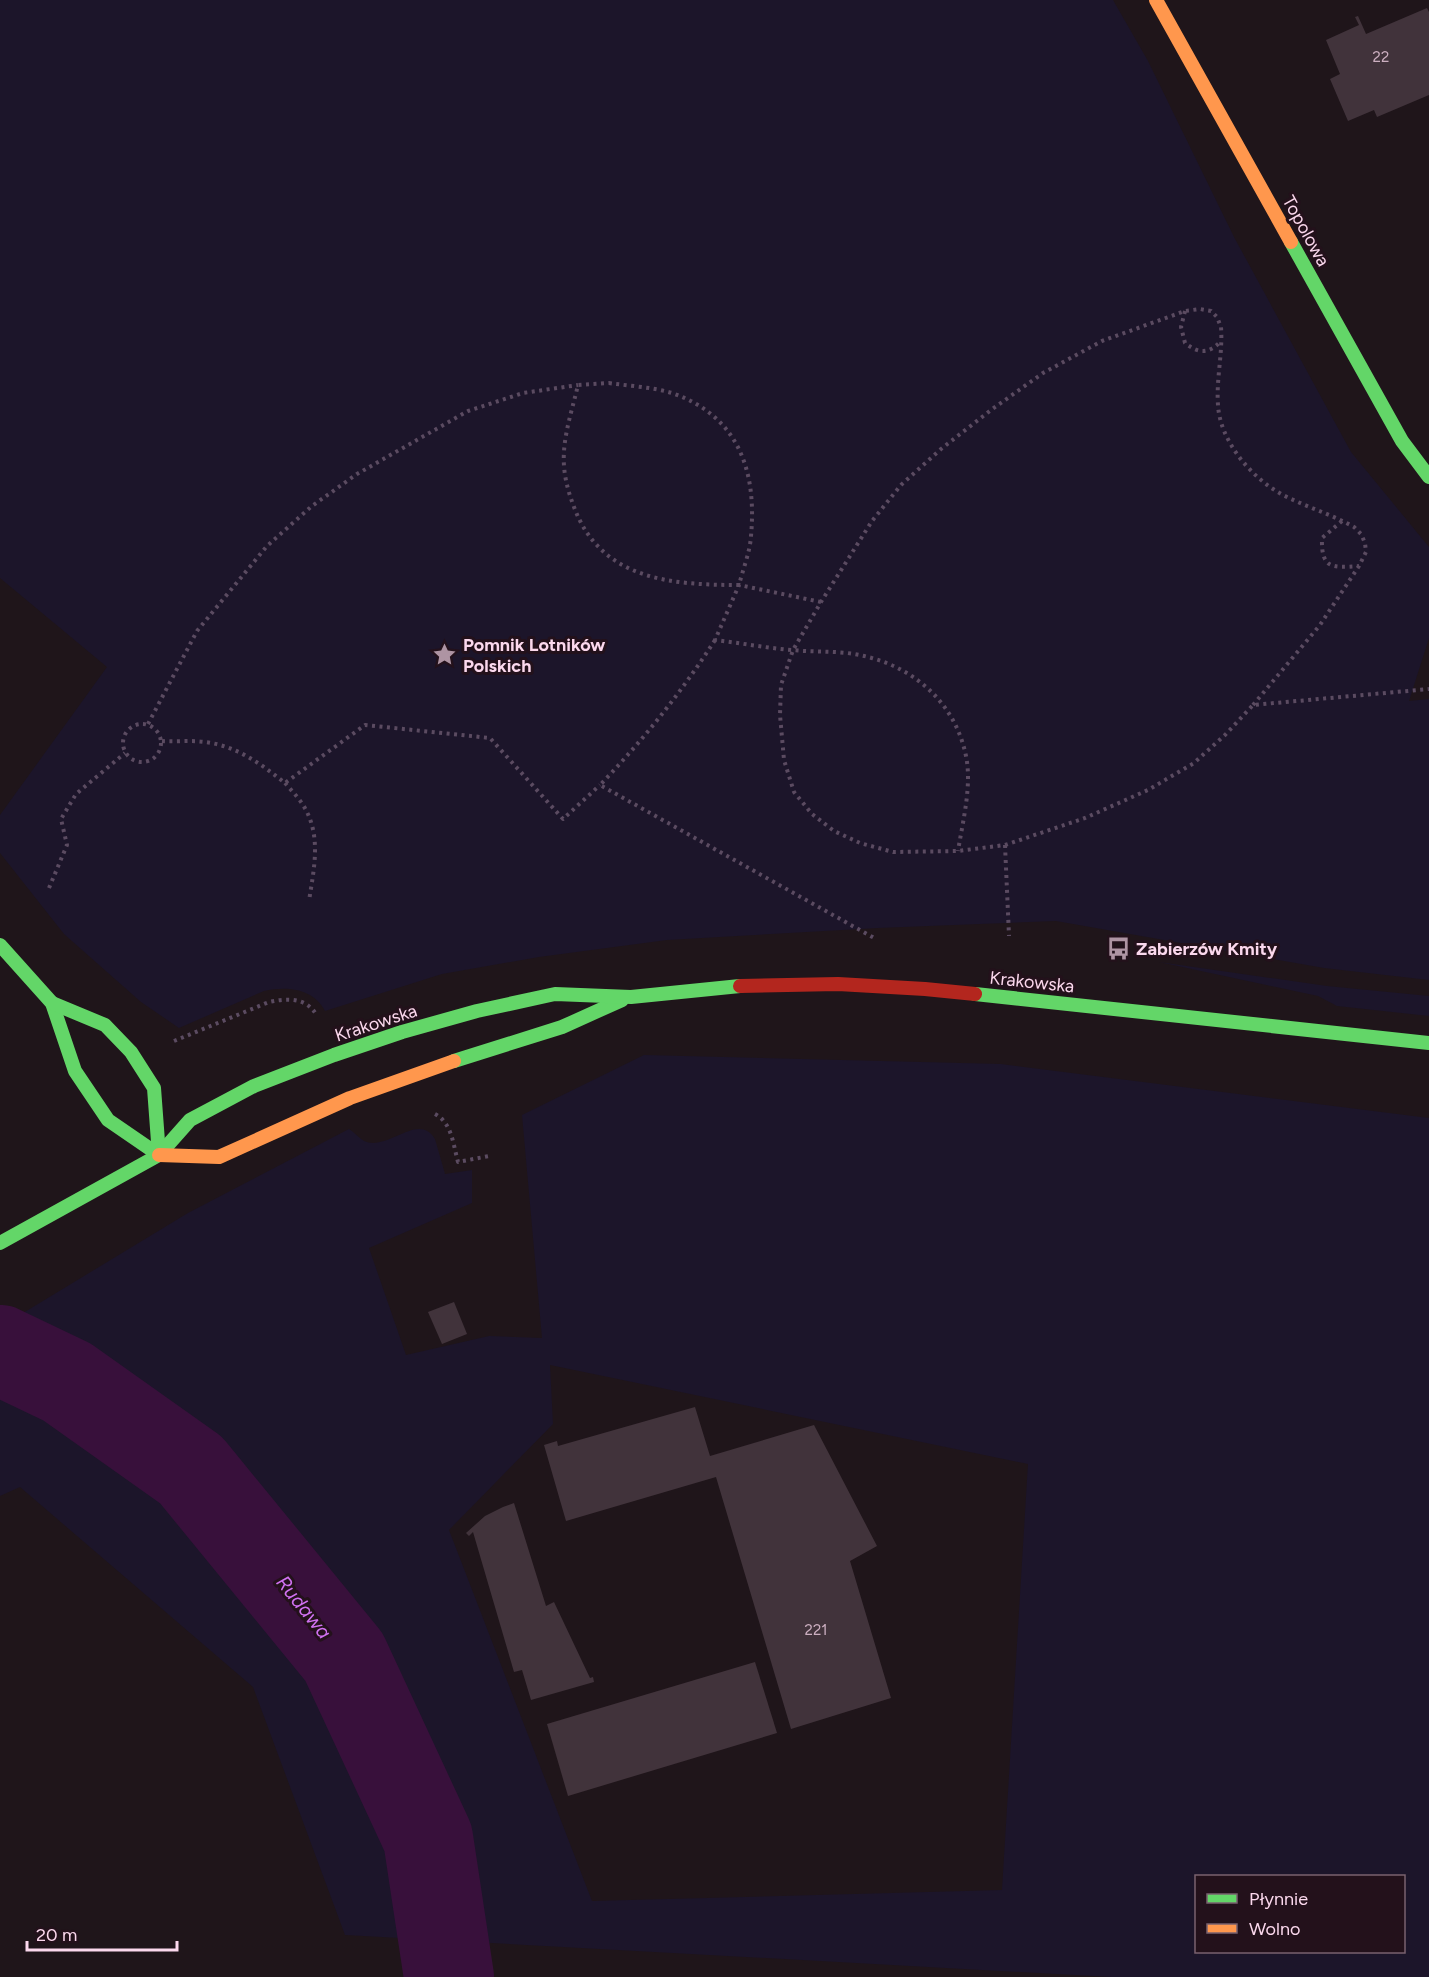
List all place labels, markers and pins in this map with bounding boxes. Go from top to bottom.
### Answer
place label: Pomnik Lotników Polskich [463,634,605,677]
place icon: Pomnik Lotników Polskich [432,642,458,668]
bus stop icon: Zabierzów Kmity [1105,936,1131,962]
place label: Zabierzów Kmity [1136,938,1278,960]

